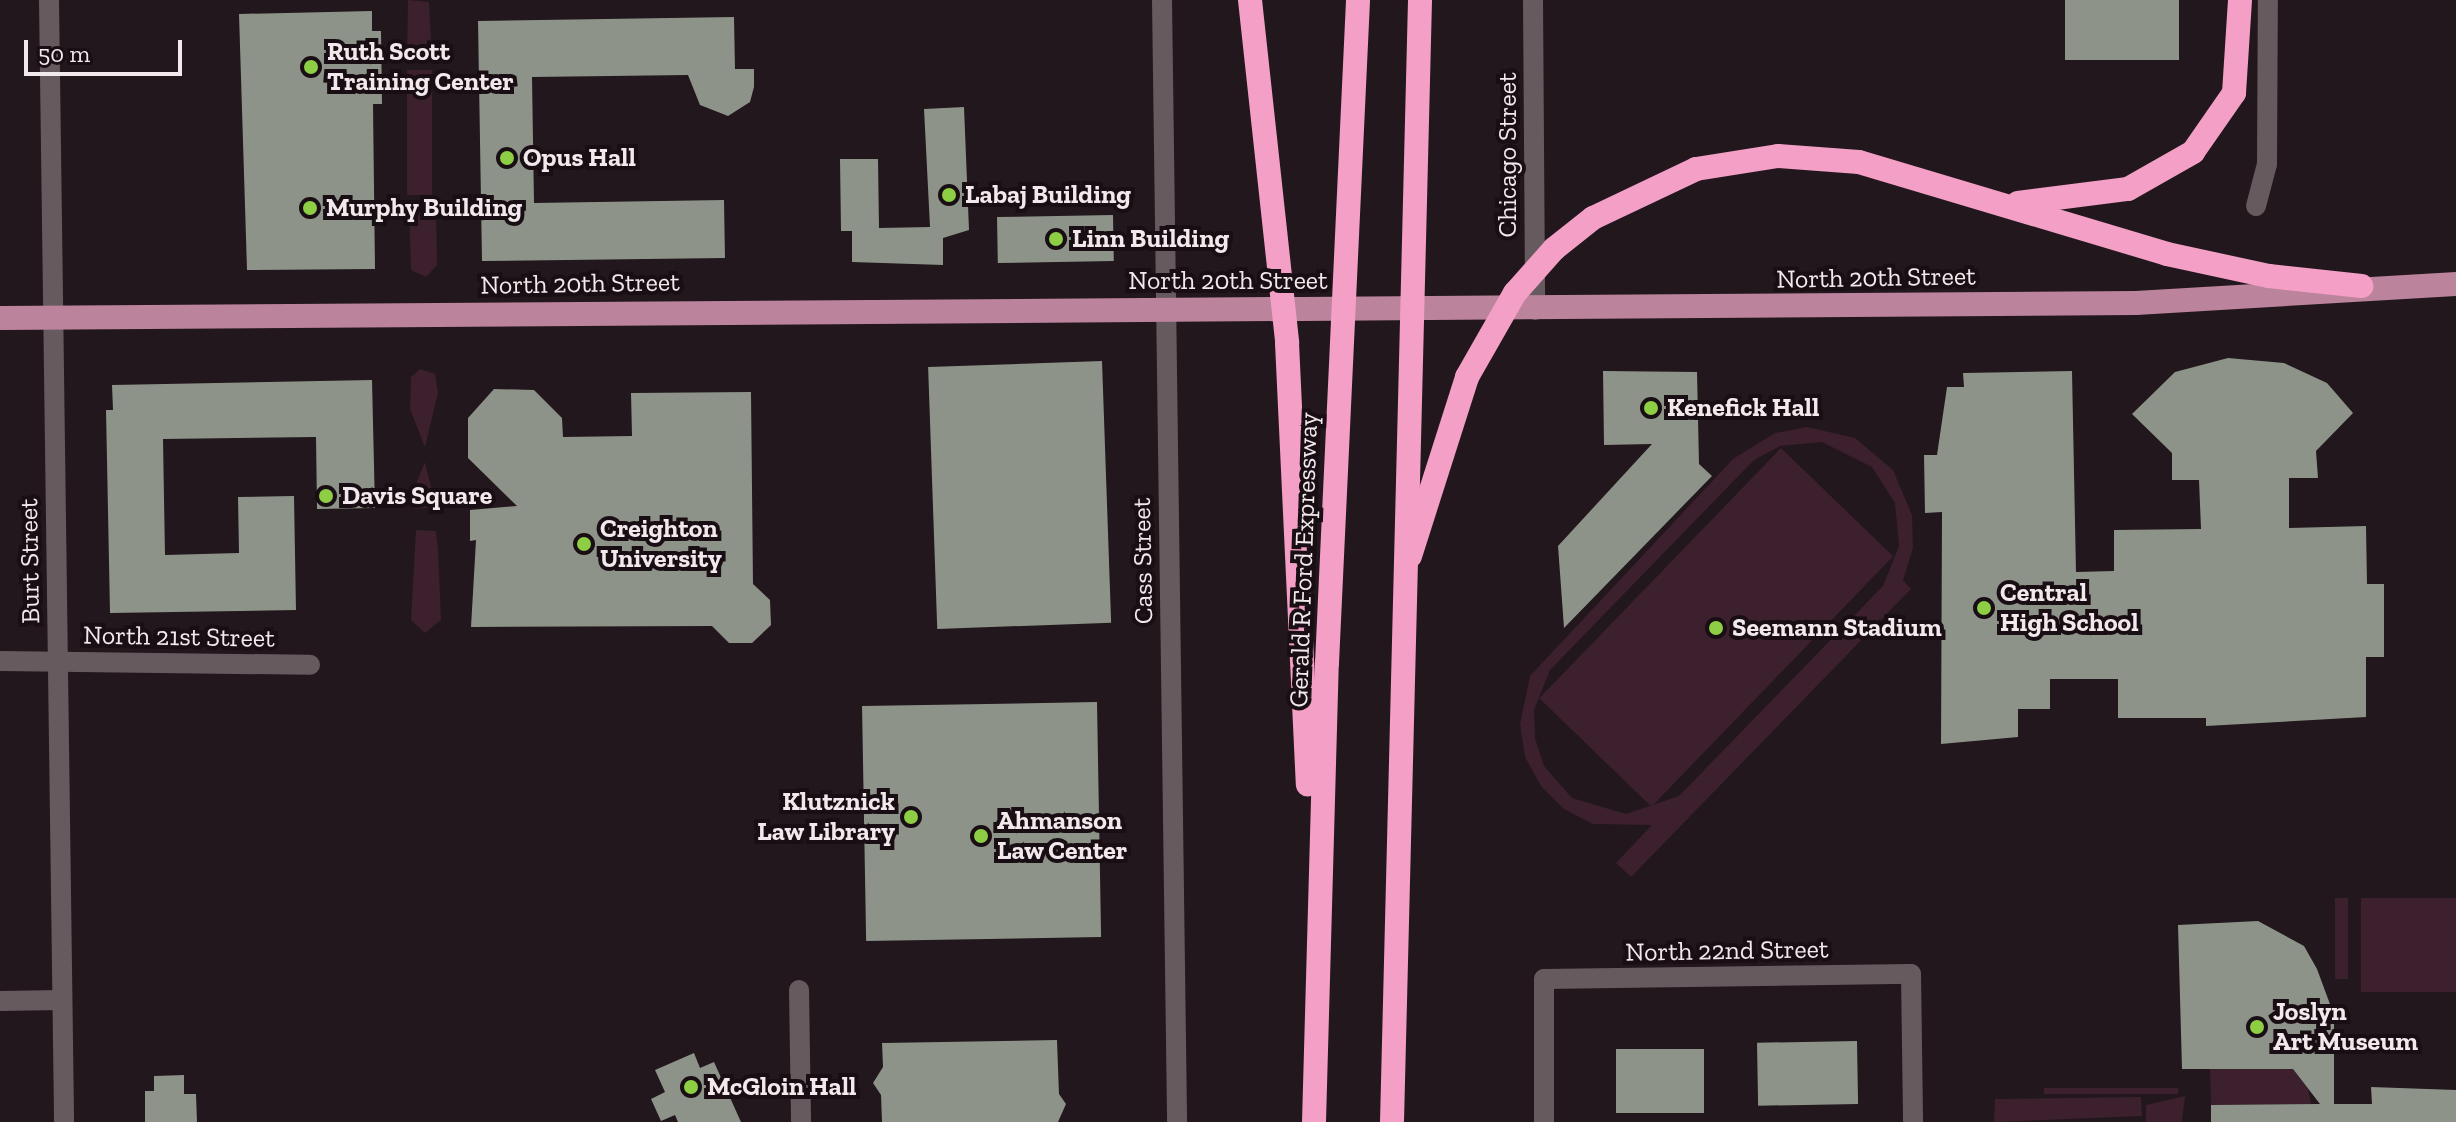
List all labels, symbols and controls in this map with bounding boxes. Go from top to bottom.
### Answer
scale bar [28,24,186,74]
place label: Ruth Scott Training Center [327,36,514,98]
text: 50 m [38,39,90,68]
marker: Ruth Scott Training Center [302,58,320,76]
street label: Chicago Street [1492,72,1524,238]
place label: Opus Hall [523,142,636,174]
marker: Opus Hall [498,149,516,167]
place label: Labaj Building [965,179,1131,211]
marker: Labaj Building [940,186,958,204]
place label: Murphy Building [326,192,523,224]
marker: Murphy Building [301,199,319,217]
place label: Linn Building [1072,223,1229,255]
marker: Linn Building [1047,230,1065,248]
street label: North 20th Street [1776,261,1976,295]
street label: North 20th Street [1128,265,1328,297]
street label: North 20th Street [480,267,680,301]
place label: Kenefick Hall [1667,392,1819,424]
marker: Kenefick Hall [1642,399,1660,417]
street label: Gerald R Ford Expressway [1283,412,1325,708]
place label: Davis Square [342,480,492,512]
marker: Davis Square [317,487,335,505]
street label: Cass Street [1126,497,1160,625]
street label: Burt Street [13,498,47,624]
place label: Creighton University [600,513,722,574]
marker: Creighton University [575,535,593,553]
place label: Central High School [2000,577,2139,638]
marker: Central High School [1975,599,1993,617]
place label: Seemann Stadium [1732,612,1942,644]
marker: Seemann Stadium [1707,619,1725,637]
street label: North 21st Street [83,620,275,654]
place label: Klutznick Law Library [757,786,895,848]
place label: Ahmanson Law Center [997,805,1128,866]
marker: Klutznick Law Library [902,808,920,826]
marker: Ahmanson Law Center [972,827,990,845]
street label: North 22nd Street [1625,934,1829,968]
place label: Joslyn Art Museum [2273,996,2418,1058]
marker: Joslyn Art Museum [2248,1018,2266,1036]
place label: McGloin Hall [707,1071,856,1103]
marker: McGloin Hall [682,1078,700,1096]

